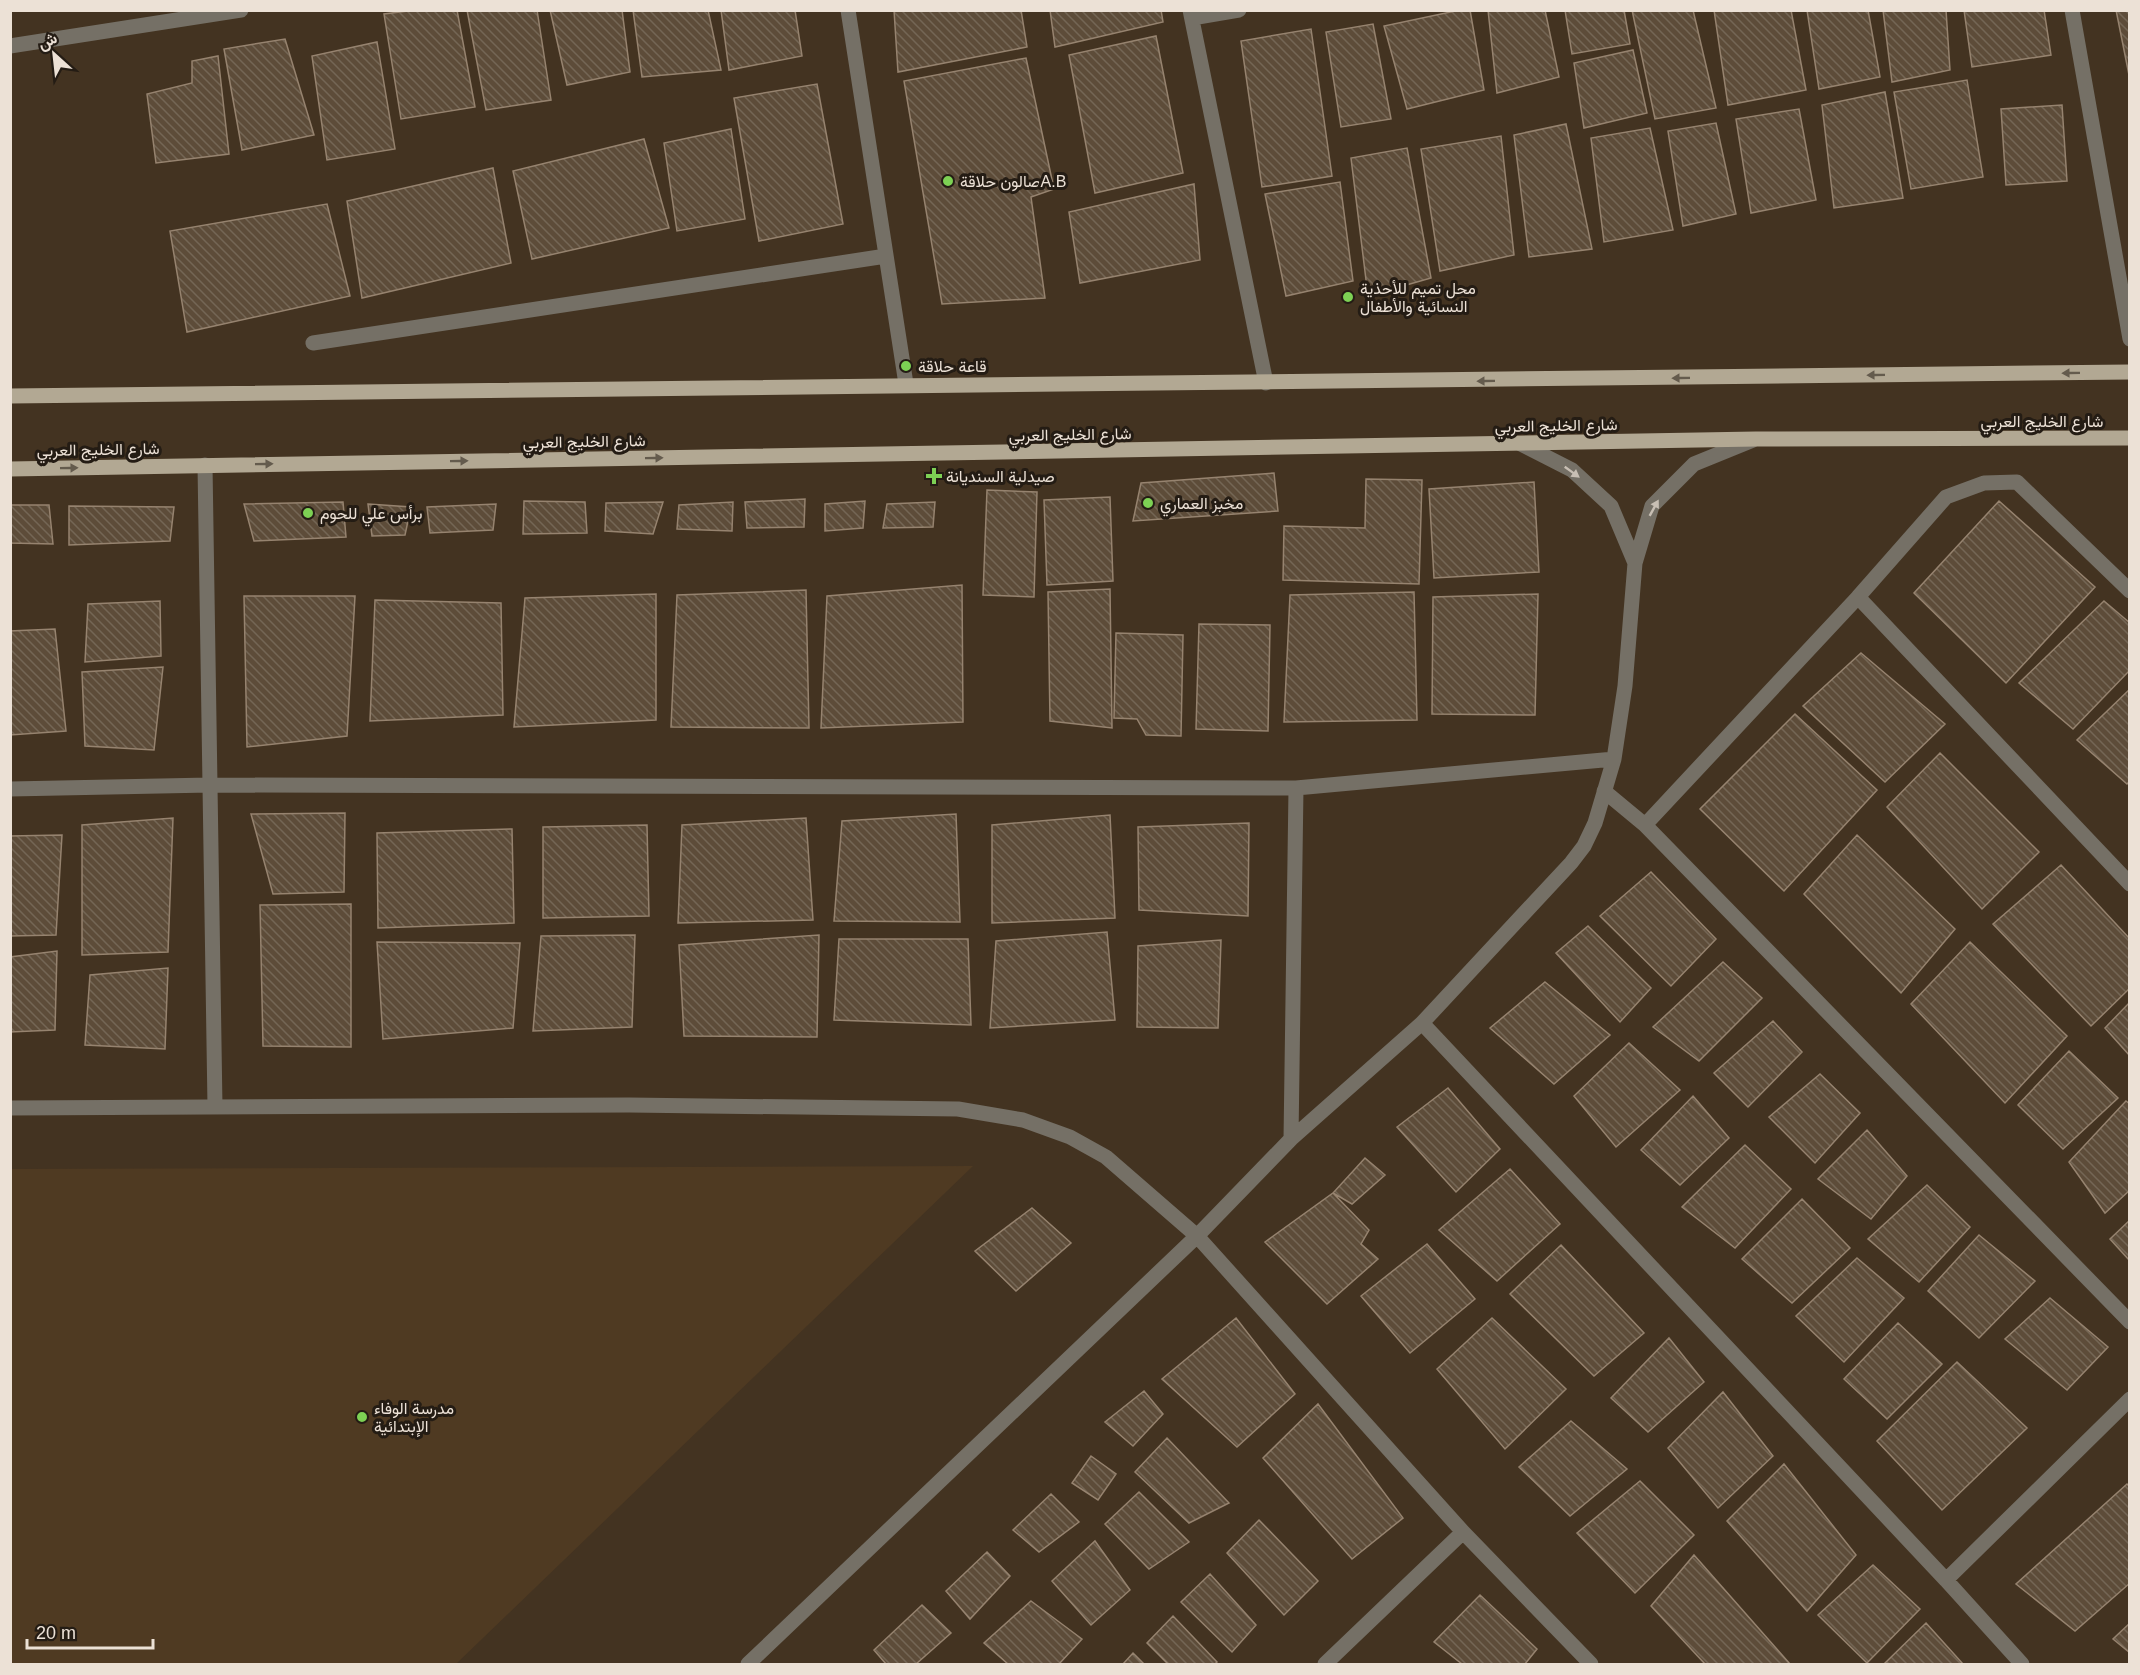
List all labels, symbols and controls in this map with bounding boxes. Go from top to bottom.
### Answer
north arrow [24,24,84,84]
text: ش [35,29,60,54]
place label: صالون حلاقةA.B [960,173,1066,192]
marker: صالون حلاقةA.B [941,174,955,188]
place label: محل تميم للأحذية النسائية والأطفال [1360,280,1476,317]
marker: محل تميم للأحذية النسائية والأطفال [1341,290,1355,304]
place label: قاعة حلاقة [918,358,987,375]
marker: قاعة حلاقة [899,359,913,373]
one-way arrow [2062,368,2081,378]
one-way arrow [1867,371,1886,380]
one-way arrow [1672,373,1691,383]
one-way arrow [1477,376,1496,385]
street label: شارع الخليج العربي [1981,413,2103,435]
street label: شارع الخليج العربي [1494,416,1618,440]
street label: شارع الخليج العربي [1008,425,1132,449]
street label: شارع الخليج العربي [522,432,646,456]
street label: شارع الخليج العربي [36,440,160,464]
one-way arrow [644,454,663,463]
one-way arrow [449,457,468,466]
one-way arrow [254,460,273,469]
one-way arrow [59,463,78,472]
one-way arrow [1564,466,1580,478]
place label: صيدلية السنديانة [946,468,1055,486]
marker: صيدلية السنديانة [927,469,941,483]
place label: مخبز العماري [1160,495,1243,517]
marker: مخبز العماري [1141,496,1155,510]
one-way arrow [1648,500,1659,517]
place label: برأس علي للحوم [320,505,422,527]
marker: برأس علي للحوم [301,506,315,520]
place label: مدرسة الوفاء الإبتدائية [374,1400,454,1437]
marker: مدرسة الوفاء الإبتدائية [355,1410,369,1424]
scale bar [27,1612,153,1650]
text: 20 m [36,1623,76,1643]

